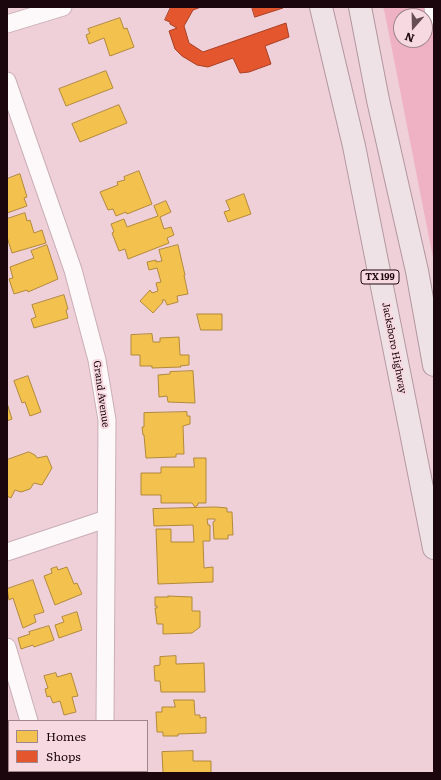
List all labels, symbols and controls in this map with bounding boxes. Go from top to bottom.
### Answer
north arrow [393,8,433,48]
text: N [402,29,416,47]
road number: TX 199 [361,270,399,284]
street label: Jacksboro Highway [379,301,409,395]
street label: Grand Avenue [90,360,112,428]
legend [8,720,148,772]
text: Homes [46,727,86,745]
text: Shops [46,747,81,765]

